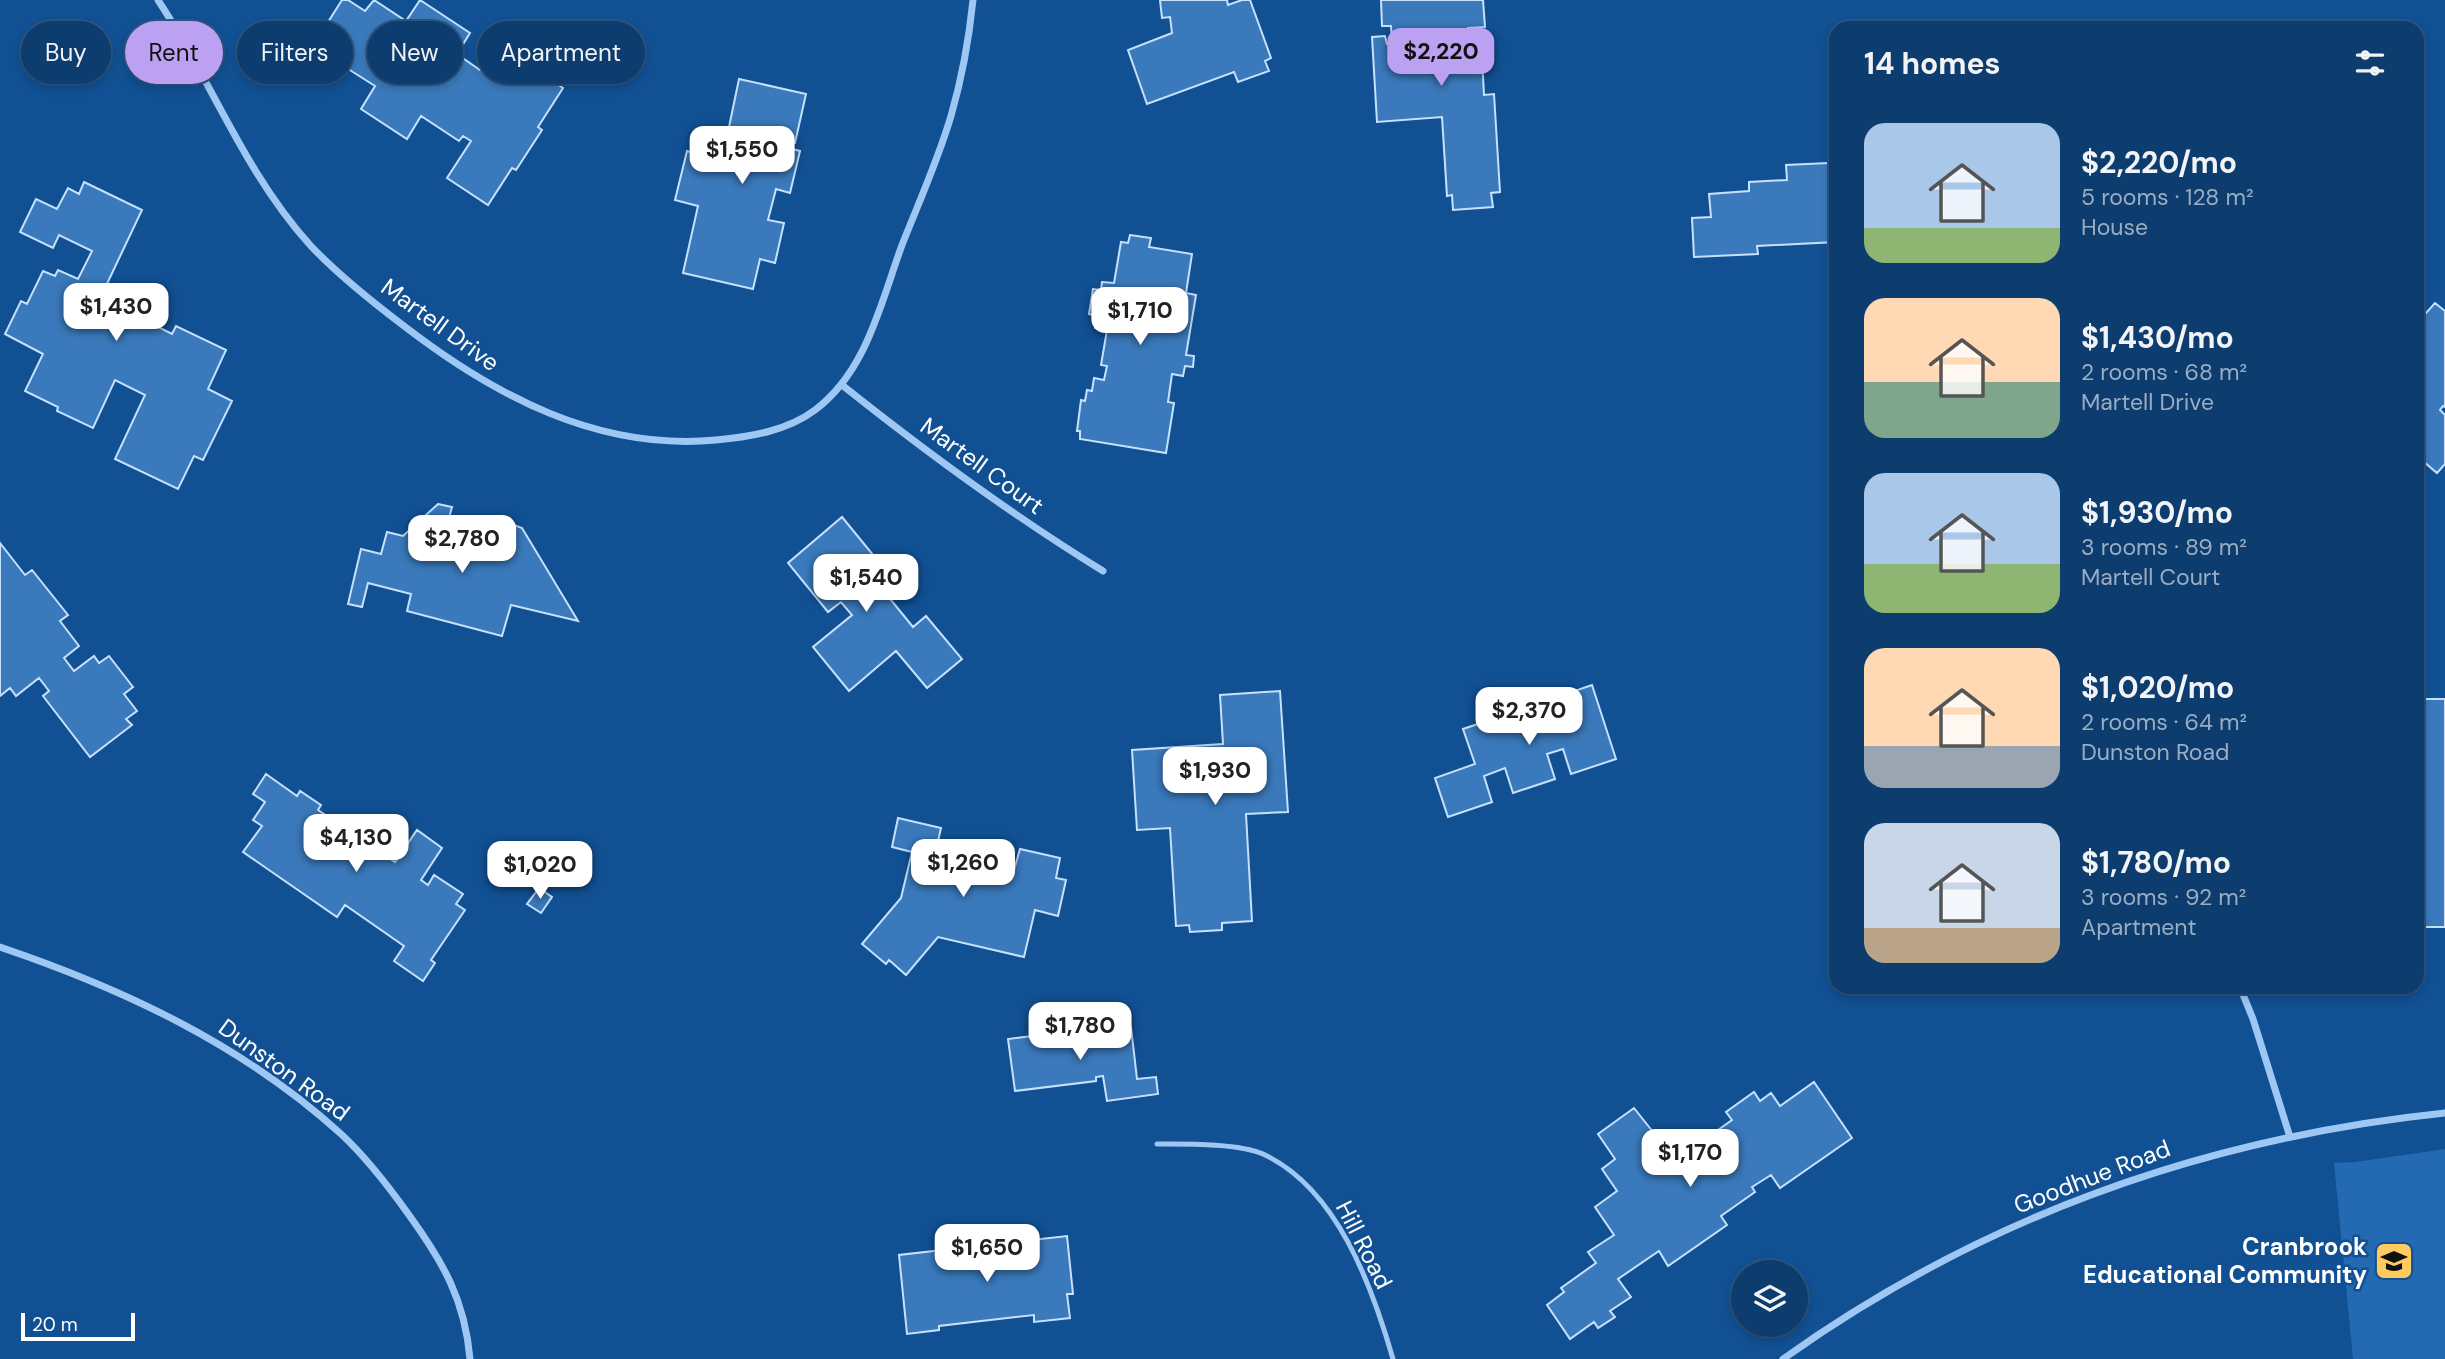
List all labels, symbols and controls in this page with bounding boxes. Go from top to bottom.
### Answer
chip: Buy [21,21,111,84]
chip: Rent [125,21,223,84]
chip: Filters [237,21,353,84]
chip: New [367,21,463,84]
chip: Apartment [477,21,645,84]
pin: $2,220 [1384,28,1498,88]
text: $2,220 [1403,36,1479,66]
text: 14 homes [1864,44,2001,83]
icon: filters [2351,44,2389,82]
pin: $1,550 [685,127,799,186]
text: $1,550 [706,134,778,164]
text: $2,220/mo [2081,143,2237,182]
icon: home [1920,151,2004,235]
text: 5 rooms · 128 m² [2081,182,2254,212]
text: House [2081,212,2148,242]
street label: Martell Drive [375,271,506,378]
pin: $1,430 [59,284,173,343]
pin: $1,710 [1083,288,1197,347]
text: $1,430 [80,291,152,321]
text: $1,710 [1107,295,1173,325]
text: $1,430/mo [2081,318,2234,357]
icon: home [1920,326,2004,410]
text: 2 rooms · 68 m² [2081,357,2247,387]
text: Martell Drive [2081,387,2214,417]
street label: Martell Court [914,410,1050,521]
text: $1,930/mo [2081,493,2233,532]
icon: home [1920,501,2004,585]
pin: $2,780 [405,516,519,575]
text: $2,780 [424,523,500,553]
text: 3 rooms · 89 m² [2081,532,2247,562]
pin: $1,540 [809,554,923,614]
text: $1,540 [829,562,903,592]
text: Martell Court [2081,562,2220,592]
text: $1,020/mo [2081,668,2234,707]
icon: home [1920,676,2004,760]
pin: $2,370 [1472,688,1586,747]
text: $2,370 [1492,695,1566,725]
text: 2 rooms · 64 m² [2081,707,2247,737]
text: Dunston Road [2081,737,2229,767]
pin: $1,930 [1158,748,1272,807]
text: $1,930 [1179,755,1251,785]
pin: $4,130 [299,814,413,874]
text: $4,130 [320,822,392,852]
pin: $1,260 [906,839,1020,899]
pin: $1,020 [483,842,597,901]
text: $1,780/mo [2081,843,2231,882]
text: $1,260 [927,847,999,877]
text: $1,020 [503,849,577,879]
icon: home [1920,851,2004,935]
text: 3 rooms · 92 m² [2081,882,2246,912]
text: Apartment [2081,912,2196,942]
pin: $1,780 [1023,1002,1137,1062]
text: $1,780 [1045,1010,1115,1040]
street label: Dunston Road [213,1012,356,1128]
pin: $1,170 [1633,1130,1747,1189]
street label: Goodhue Road [2009,1132,2174,1221]
text: $1,170 [1658,1137,1722,1167]
street label: Hill Road [1329,1195,1400,1294]
pin: $1,650 [930,1224,1044,1284]
place label: Cranbrook Educational Community [2083,1231,2368,1290]
text: $1,650 [951,1232,1023,1262]
school or university icon: Cranbrook Educational Community [2373,1240,2415,1282]
map controls [1731,1260,1808,1337]
button: layers [1731,1260,1808,1337]
scale bar [21,1310,135,1342]
text: 20 m [32,1312,78,1337]

